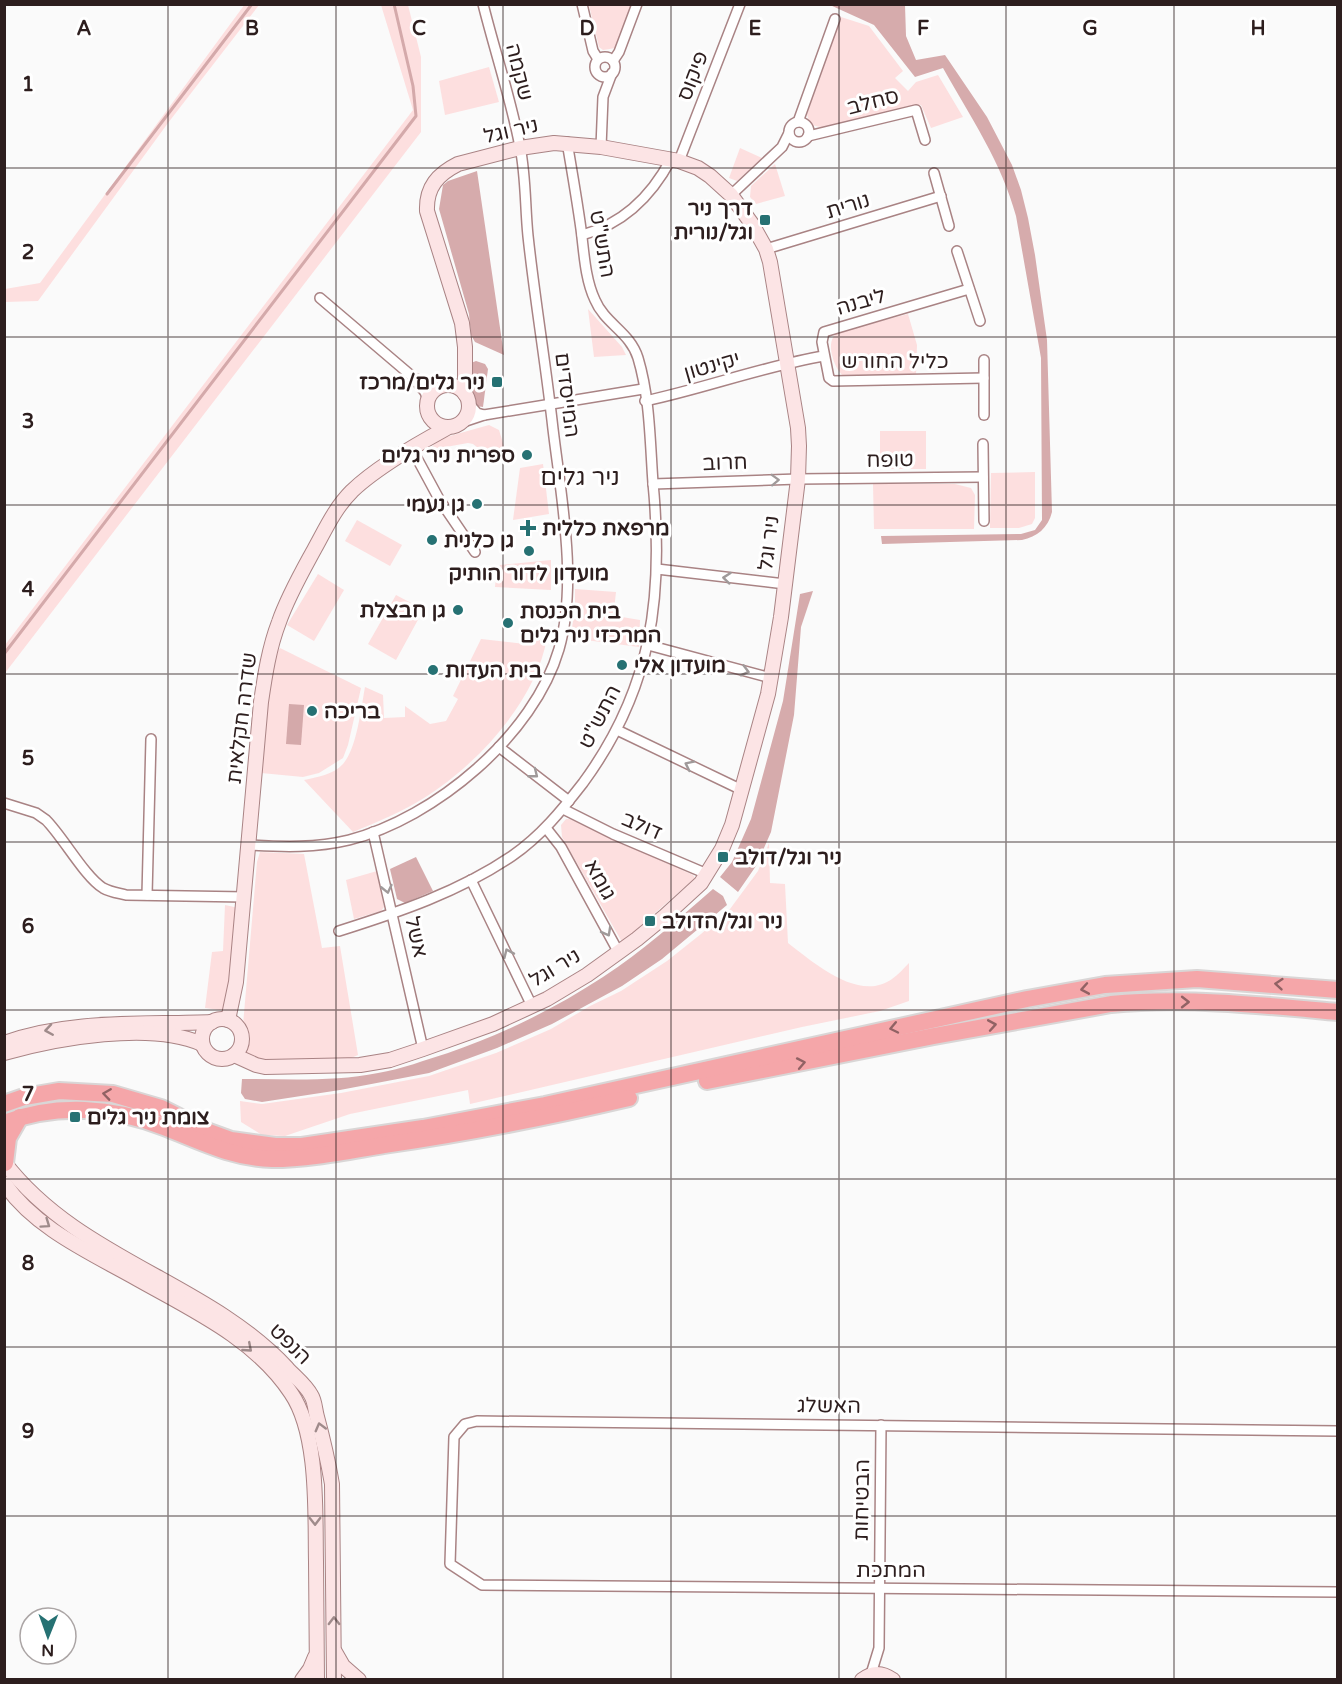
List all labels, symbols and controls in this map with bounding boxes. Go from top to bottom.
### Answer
text: A [77,17,92,41]
text: B [245,17,259,41]
text: C [412,17,426,41]
text: D [579,17,595,41]
text: E [749,17,762,41]
text: F [917,17,929,41]
text: G [1082,17,1098,41]
text: H [1250,17,1266,41]
street label: שקמה [500,41,538,103]
street label: פיקוס [672,48,714,104]
text: 1 [22,73,34,97]
street label: סחלב [844,84,902,120]
street label: ניר וגל [481,113,541,149]
street label: נורית [823,188,873,224]
place label: דרך ניר וגל/נורית [674,196,753,245]
street label: התש"ט [584,208,620,280]
marker: דרך ניר וגל/נורית [758,213,772,227]
text: 2 [22,241,34,265]
street label: ליבנה [833,283,889,321]
street label: יקינטון [681,346,743,386]
street label: כליל החורש [841,349,949,374]
street label: המייסדים [549,351,585,439]
place label: ניר גלים/מרכז [359,370,485,395]
marker: ניר גלים/מרכז [490,375,504,389]
text: 3 [22,410,34,434]
place label: ספרית ניר גלים [381,443,515,468]
street label: טופח [866,447,914,473]
marker: ספרית ניר גלים [520,448,534,462]
street label: חרוב [702,450,748,476]
district label: ניר גלים [540,463,620,492]
one-way arrow [770,473,779,486]
place label: גן נעמי [406,492,465,517]
marker: גן נעמי [470,497,484,511]
street label: ניר וגל [753,514,785,572]
place label: מרפאת כללית [542,516,670,541]
marker: מרפאת כללית [519,519,537,537]
place label: גן כלנית [444,528,514,553]
marker: גן כלנית [425,533,439,547]
marker: מועדון לדור הותיק [522,544,536,558]
place label: מועדון לדור הותיק [449,561,609,586]
one-way arrow [723,572,732,585]
text: 4 [22,578,35,602]
place label: גן חבצלת [360,598,446,623]
place label: בית הכנסת המרכזי ניר גלים [520,599,661,648]
marker: גן חבצלת [451,603,465,617]
marker: בית הכנסת המרכזי ניר גלים [501,616,515,630]
street label: שדרה חקלאית [222,651,262,785]
place label: מועדון אלי [634,653,726,678]
place label: בית העדות [445,658,543,683]
marker: מועדון אלי [615,658,629,672]
marker: בית העדות [426,663,440,677]
one-way arrow [740,664,750,676]
street label: התש"ט [573,681,627,753]
place label: בריכה [324,699,381,724]
marker: בריכה [305,704,319,718]
text: 5 [22,747,34,771]
one-way arrow [685,761,696,772]
one-way arrow [527,766,538,777]
street label: דולב [618,806,666,846]
place label: ניר וגל/דולב [735,845,842,870]
marker: ניר וגל/דולב [716,850,730,864]
street label: גומא [579,855,621,905]
one-way arrow [379,884,392,894]
place label: ניר וגל/הדולב [662,909,783,934]
street label: אשל [399,914,433,960]
marker: ניר וגל/הדולב [643,914,657,928]
text: 6 [22,915,34,939]
one-way arrow [600,926,611,936]
street label: ניר וגל [525,943,585,993]
one-way arrow [503,948,515,959]
one-way arrow [1275,978,1284,991]
one-way arrow [1080,982,1090,994]
one-way arrow [1180,996,1189,1008]
one-way arrow [987,1020,997,1032]
one-way arrow [889,1021,899,1034]
one-way arrow [44,1024,53,1036]
one-way arrow [795,1057,805,1070]
text: 7 [22,1083,34,1107]
one-way arrow [102,1088,112,1100]
place label: צומת ניר גלים [87,1105,210,1130]
marker: צומת ניר גלים [68,1110,82,1124]
one-way arrow [39,1217,50,1228]
text: 8 [22,1252,34,1276]
street label: הנפט [264,1318,316,1370]
one-way arrow [241,1341,252,1352]
street label: האשלג [797,1393,861,1419]
text: 9 [22,1420,34,1444]
one-way arrow [315,1422,327,1433]
street label: הבטיחות [849,1459,875,1541]
one-way arrow [309,1517,322,1526]
street label: המתכת [856,1558,926,1583]
north arrow [18,1606,78,1666]
one-way arrow [328,1617,340,1626]
text: N [41,1640,54,1660]

